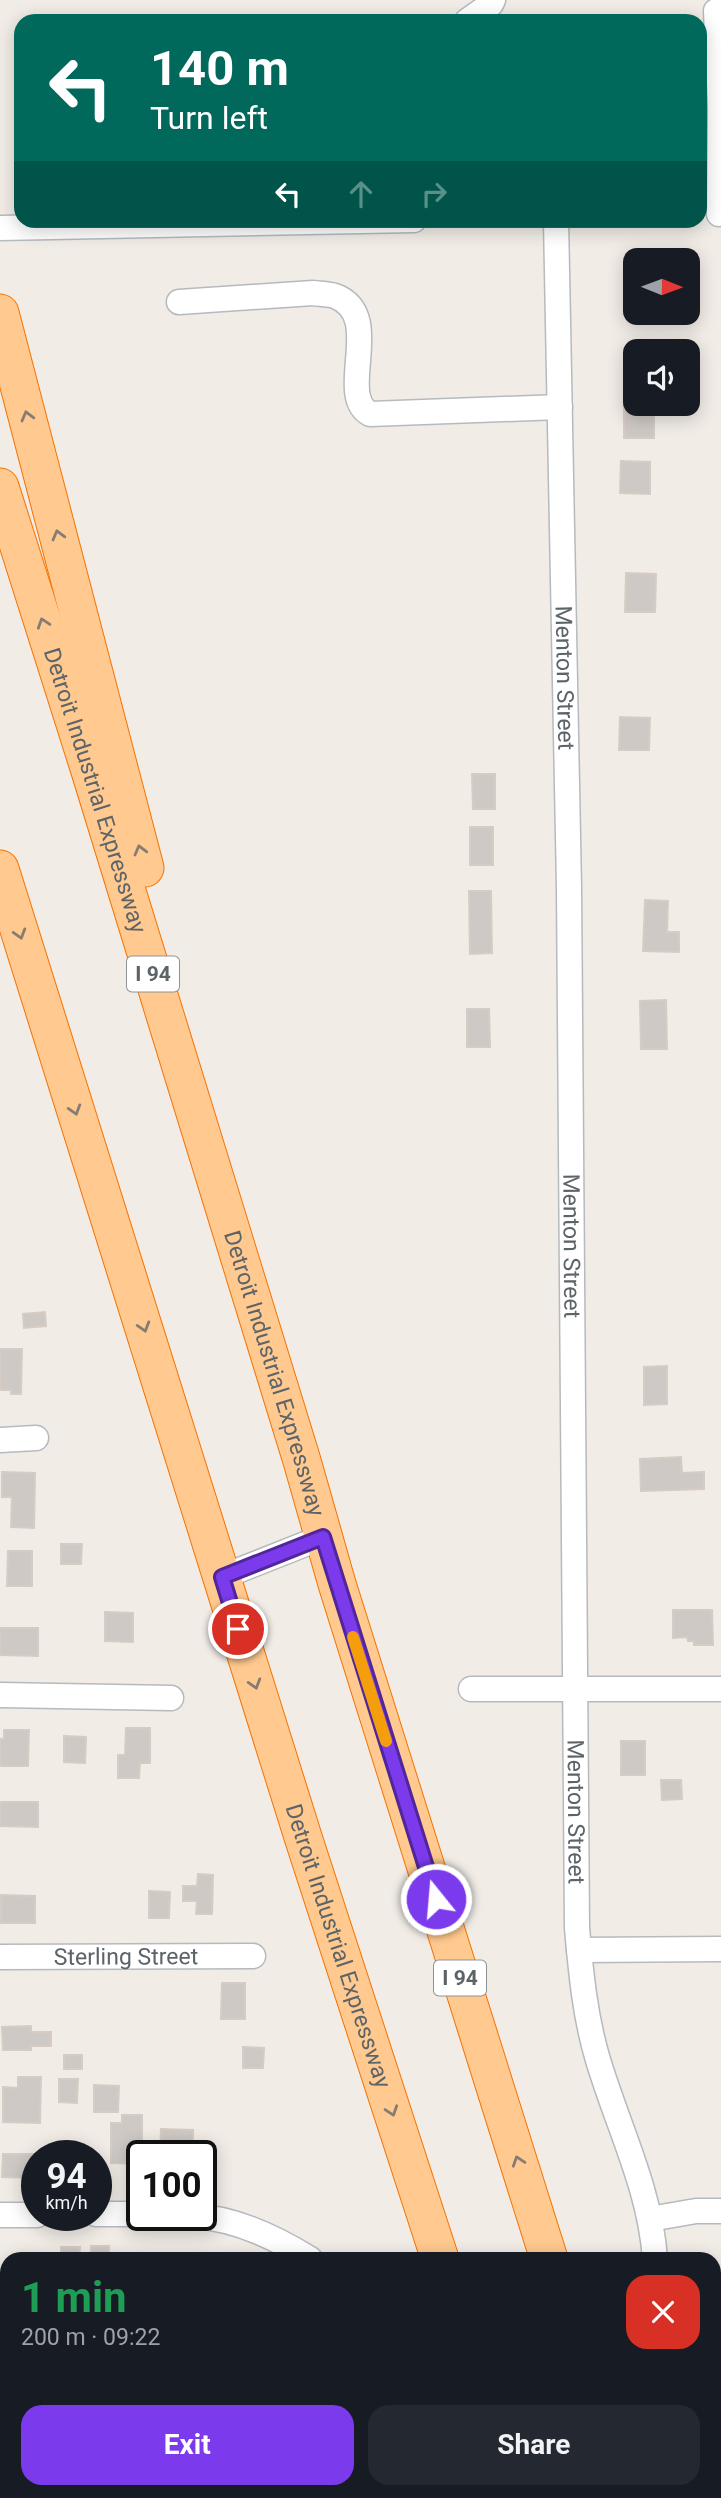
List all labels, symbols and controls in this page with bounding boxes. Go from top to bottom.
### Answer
text: 140 m [150,40,289,97]
icon: left [35,42,126,133]
text: Turn left [150,99,268,137]
icon: left [269,175,307,213]
icon: ahead [342,175,380,213]
icon: right [415,175,453,213]
north arrow [623,248,700,326]
map controls [623,248,700,416]
button: sound [623,339,700,416]
one-way arrow [21,411,35,423]
one-way arrow [52,529,66,541]
street label: Menton Street [550,605,580,750]
one-way arrow [37,617,51,630]
street label: Detroit Industrial Expressway [38,644,152,936]
one-way arrow [134,844,148,856]
one-way arrow [12,928,27,940]
road number: I 94 [127,956,179,992]
one-way arrow [67,1103,82,1115]
street label: Menton Street [558,1173,586,1318]
street label: Detroit Industrial Expressway [219,1227,331,1519]
one-way arrow [135,1320,150,1332]
pin [208,1599,268,1659]
icon: arrive [219,1610,257,1648]
one-way arrow [247,1678,262,1690]
street label: Menton Street [562,1739,590,1884]
street label: Detroit Industrial Expressway [280,1801,397,2092]
position arrow [399,1862,473,1936]
street label: Sterling Street [54,1943,198,1970]
road number: I 94 [434,1960,486,1996]
one-way arrow [384,2104,398,2117]
speed limit sign: 100 [126,2140,217,2231]
text: 94 [46,2156,87,2197]
one-way arrow [512,2156,527,2168]
text: km/h [45,2192,88,2213]
text: 1 min [21,2273,127,2322]
button: close [626,2275,700,2349]
text: 200 m · 09:22 [21,2324,160,2351]
button: Exit [21,2405,354,2485]
button: Share [368,2405,700,2485]

